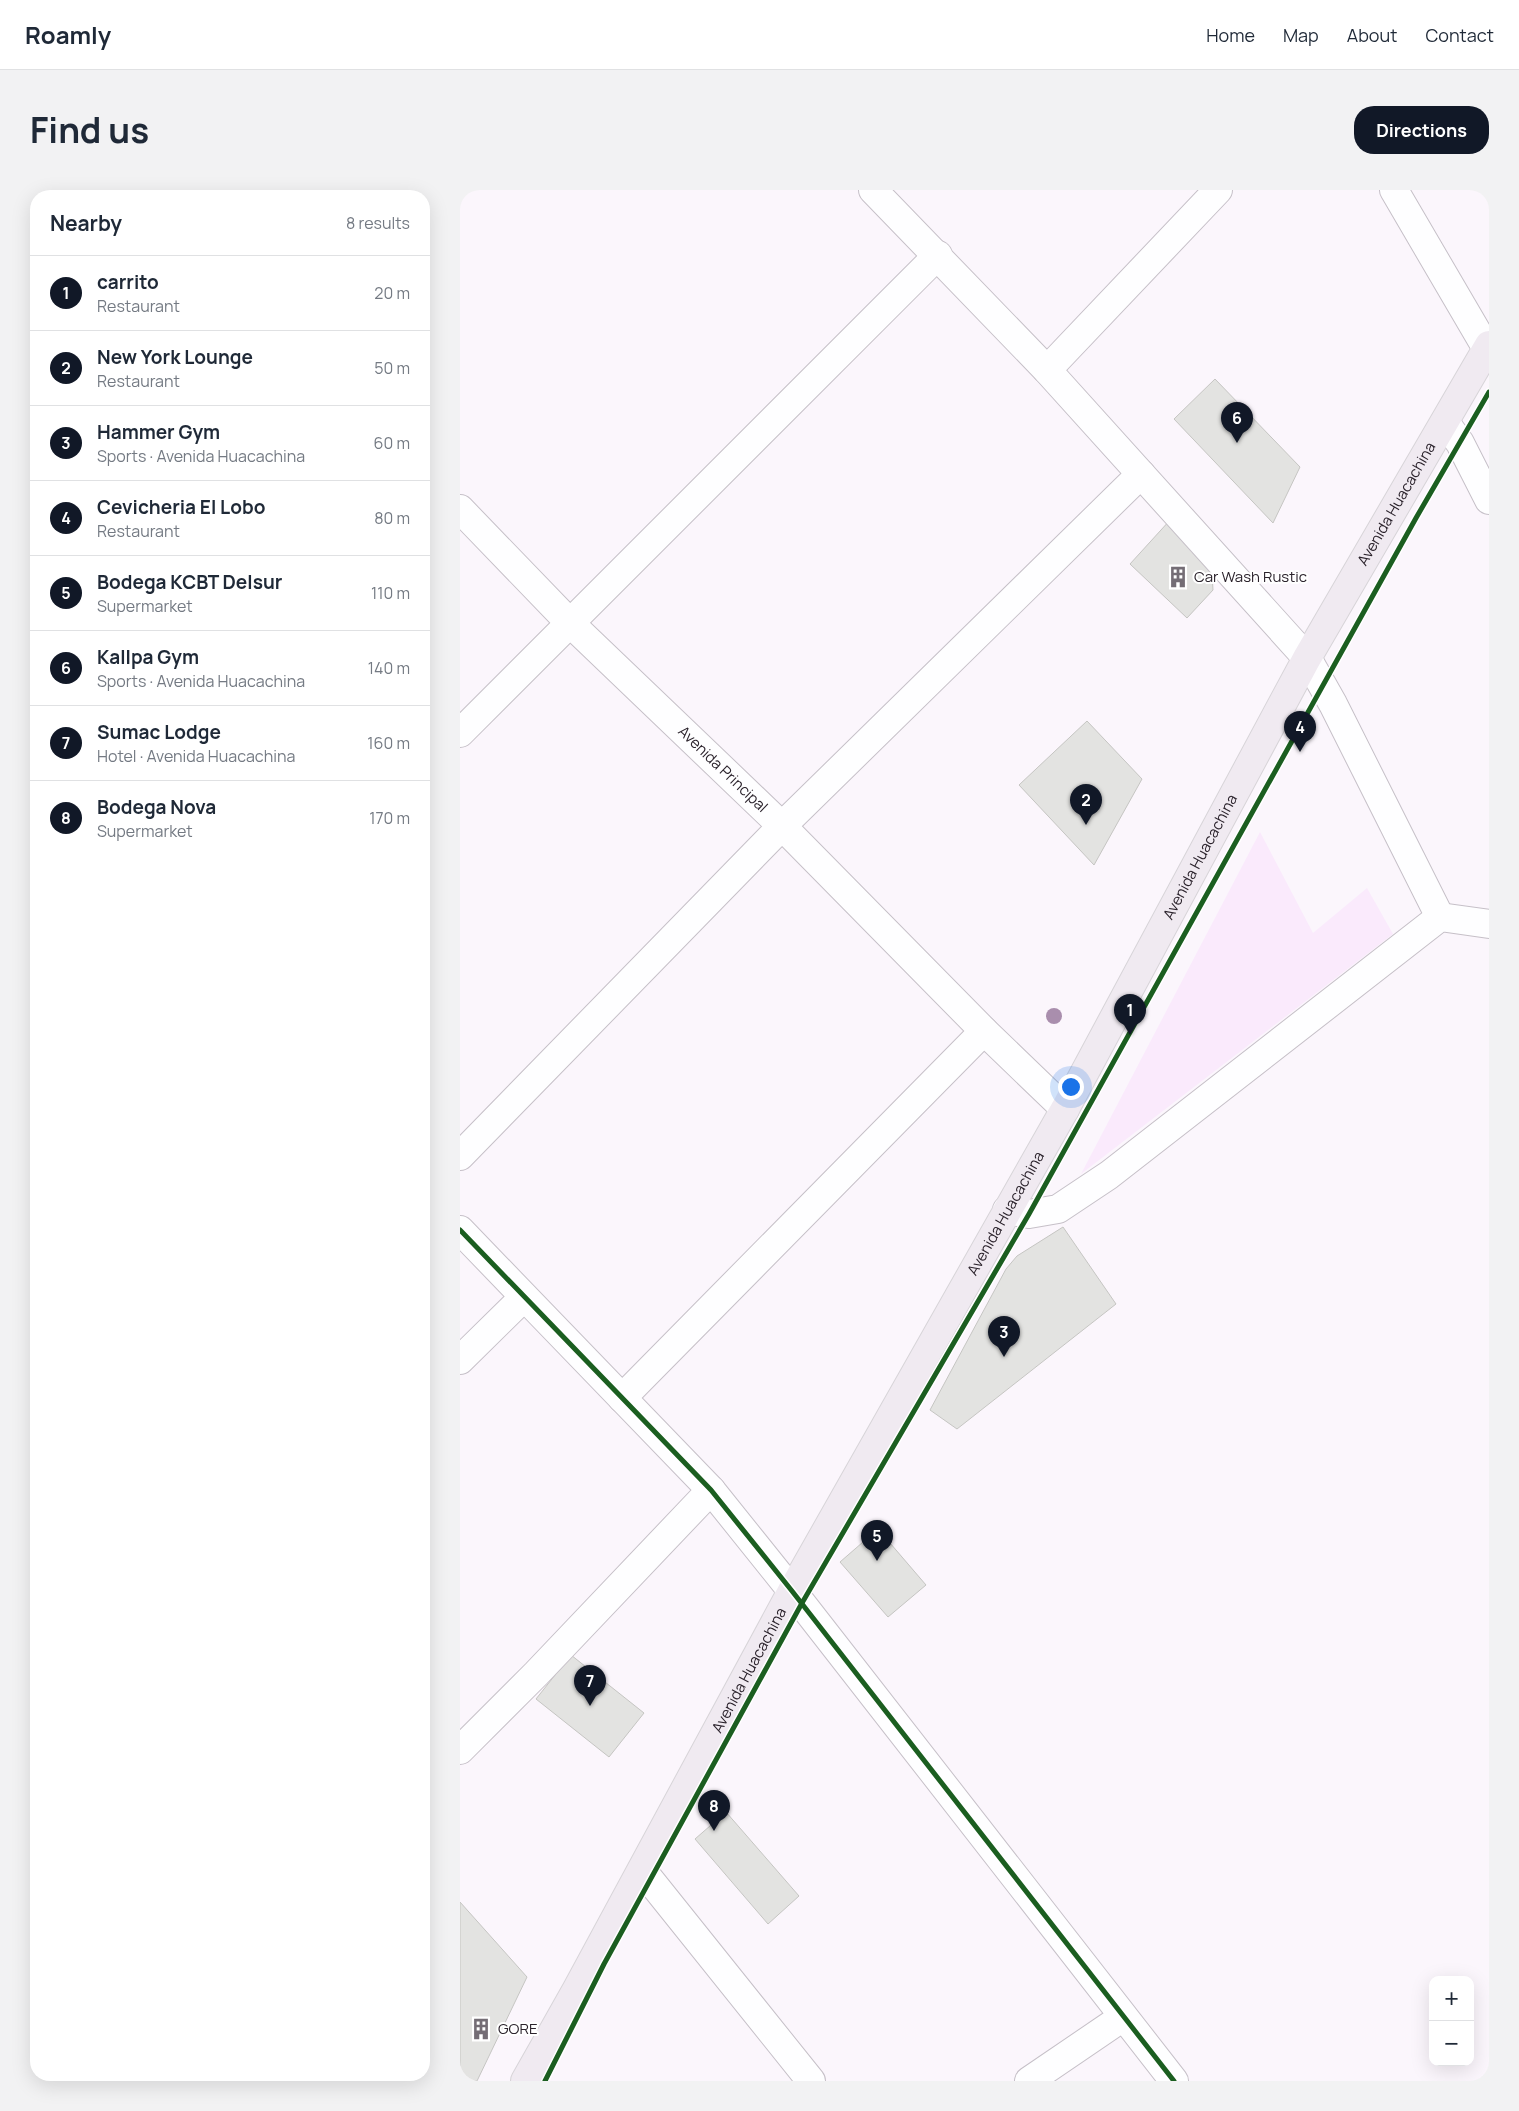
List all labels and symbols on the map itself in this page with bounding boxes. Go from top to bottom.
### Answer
pin: 6 [1221,402,1253,443]
street label: Avenida Huacachina [1352,438,1440,569]
building icon: Car Wash Rustic [1165,564,1191,590]
place label: Car Wash Rustic [1194,566,1307,587]
pin: 4 [1284,711,1316,752]
street label: Avenida Principal [674,721,773,817]
pin: 2 [1070,784,1102,825]
street label: Avenida Huacachina [1158,790,1242,923]
pin: 1 [1114,994,1146,1035]
your location [1058,1074,1084,1100]
street label: Avenida Huacachina [962,1147,1049,1279]
pin: 3 [988,1316,1020,1357]
pin: 5 [861,1520,893,1561]
street label: Avenida Huacachina [706,1604,791,1736]
pin: 7 [574,1665,606,1706]
pin: 8 [698,1790,730,1831]
building icon: GORE [468,2016,494,2042]
place label: GORE [498,2018,537,2039]

